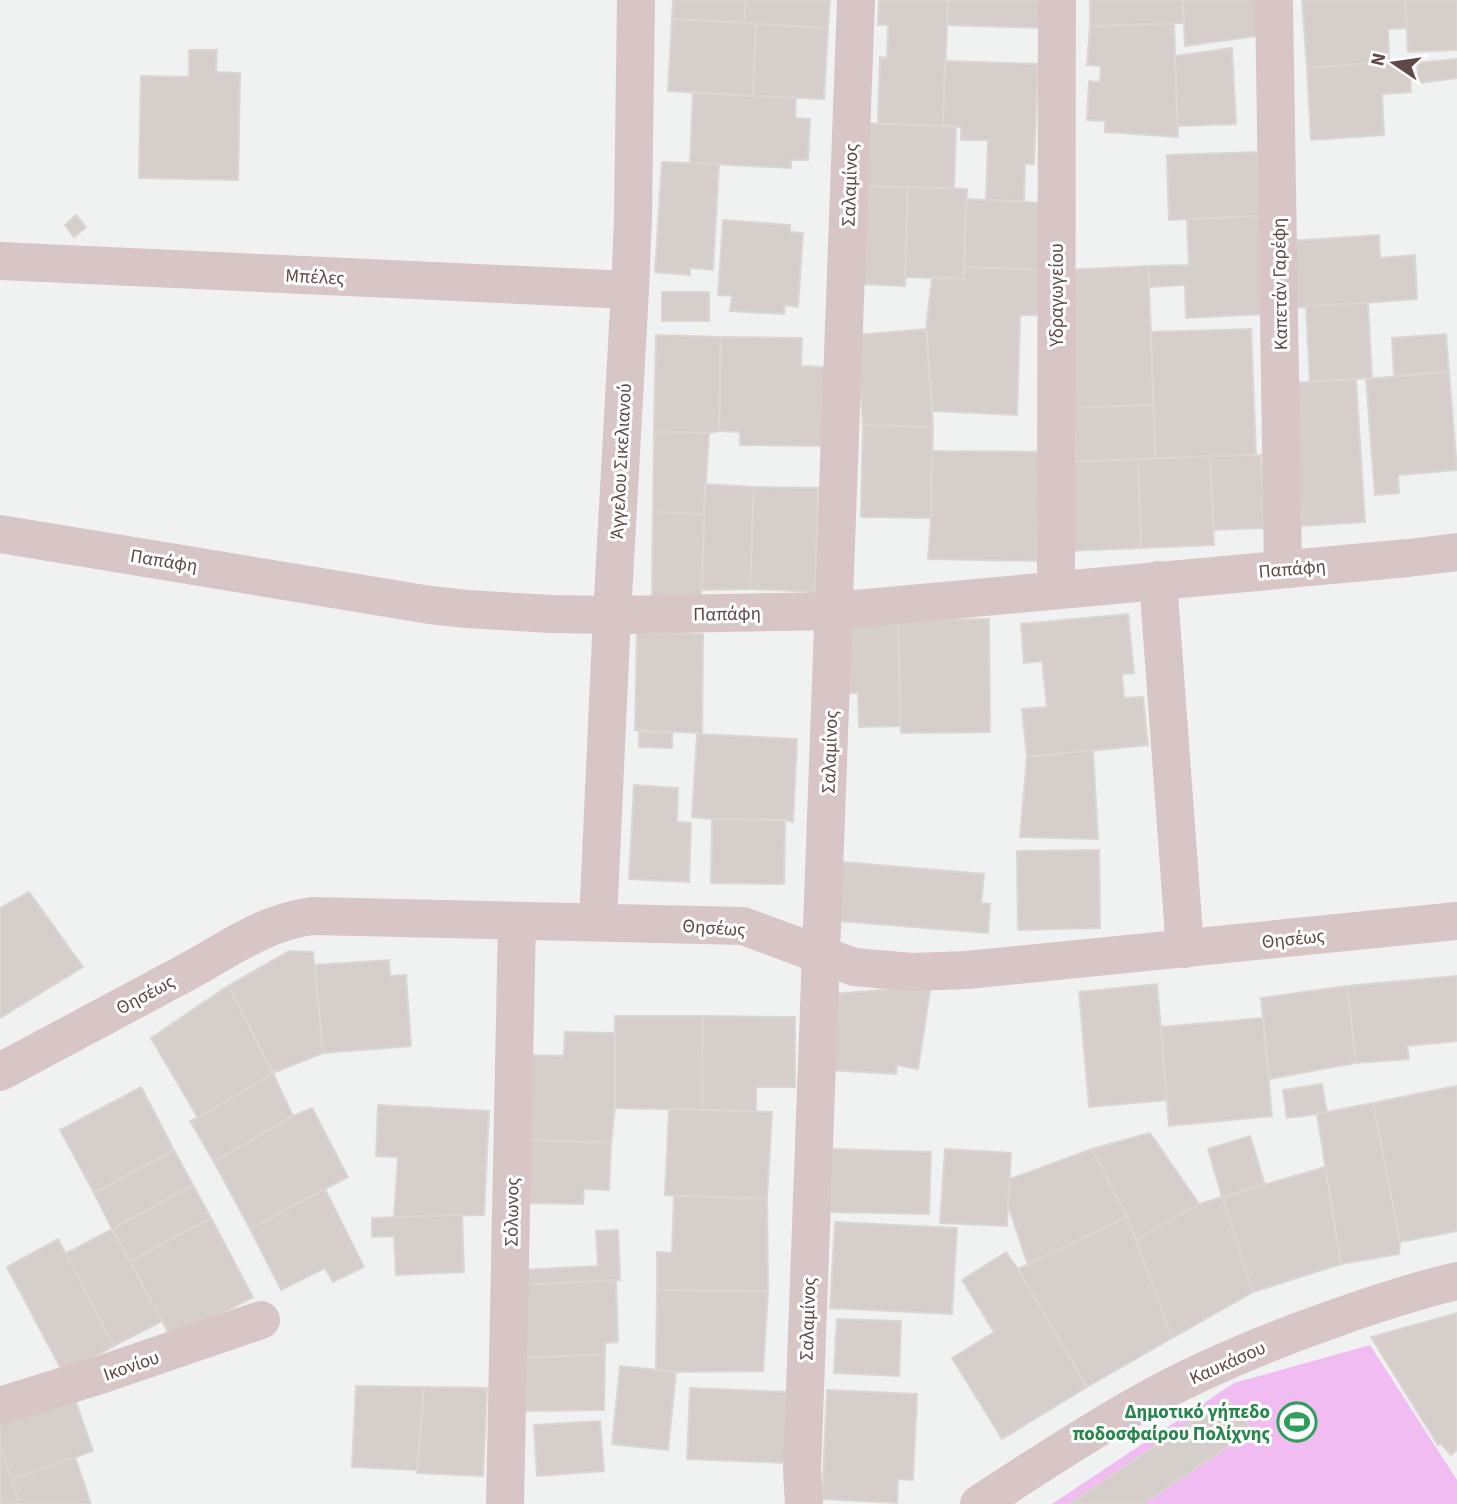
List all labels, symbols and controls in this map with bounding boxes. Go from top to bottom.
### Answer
north arrow [1359,28,1429,98]
text: N [1364,50,1393,69]
street label: Σαλαμίνος [836,143,865,227]
street label: Καπετάν Γαρέφη [1266,217,1295,350]
street label: Υδραγωγείου [1044,243,1071,348]
street label: Μπέλες [285,262,345,293]
street label: Άγγελου Σικελιανού [604,382,639,540]
street label: Παπάφη [128,543,199,580]
street label: Παπάφη [1257,553,1327,586]
street label: Παπάφη [693,600,761,629]
street label: Σαλαμίνος [816,710,845,794]
street label: Θησέως [682,913,746,944]
street label: Θησέως [1260,923,1326,956]
street label: Θησέως [112,969,180,1022]
street label: Σόλωνος [498,1177,527,1247]
street label: Σαλαμίνος [794,1277,823,1361]
street label: Καυκάσου [1185,1335,1270,1392]
street label: Ικονίου [100,1344,163,1389]
place label: Δημοτικό γήπεδο ποδοσφαίρου Πολίχνης [1072,1399,1271,1448]
sports icon: Δημοτικό γήπεδο ποδοσφαίρου Πολίχνης [1276,1401,1318,1443]

